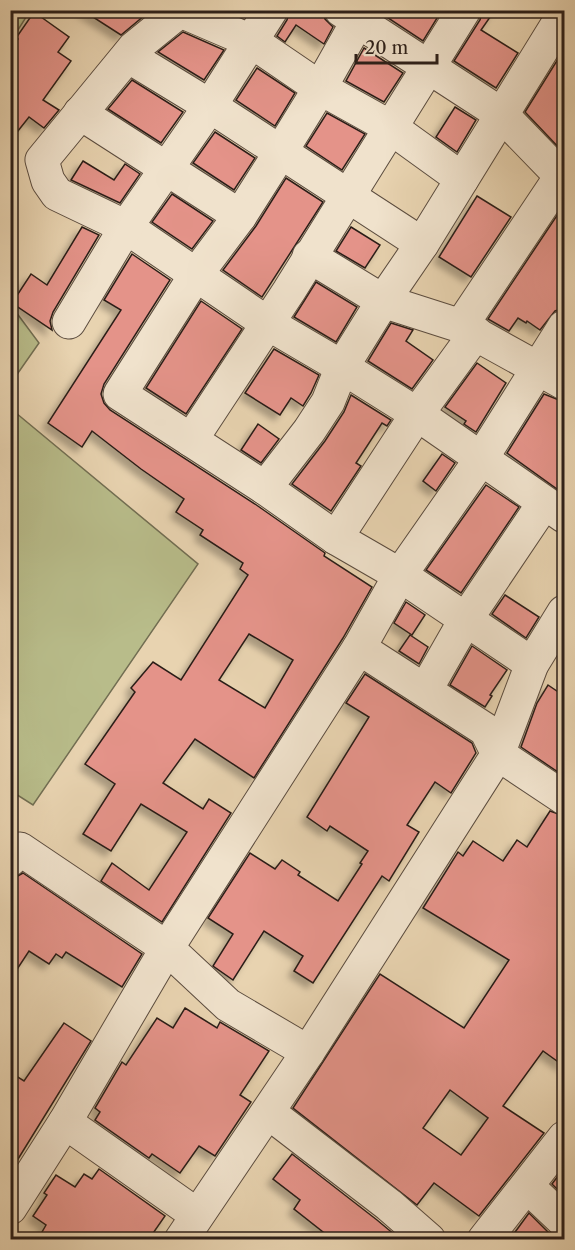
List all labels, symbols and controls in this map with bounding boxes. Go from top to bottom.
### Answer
scale bar [356,27,437,65]
text: 20 m [365,37,409,59]

